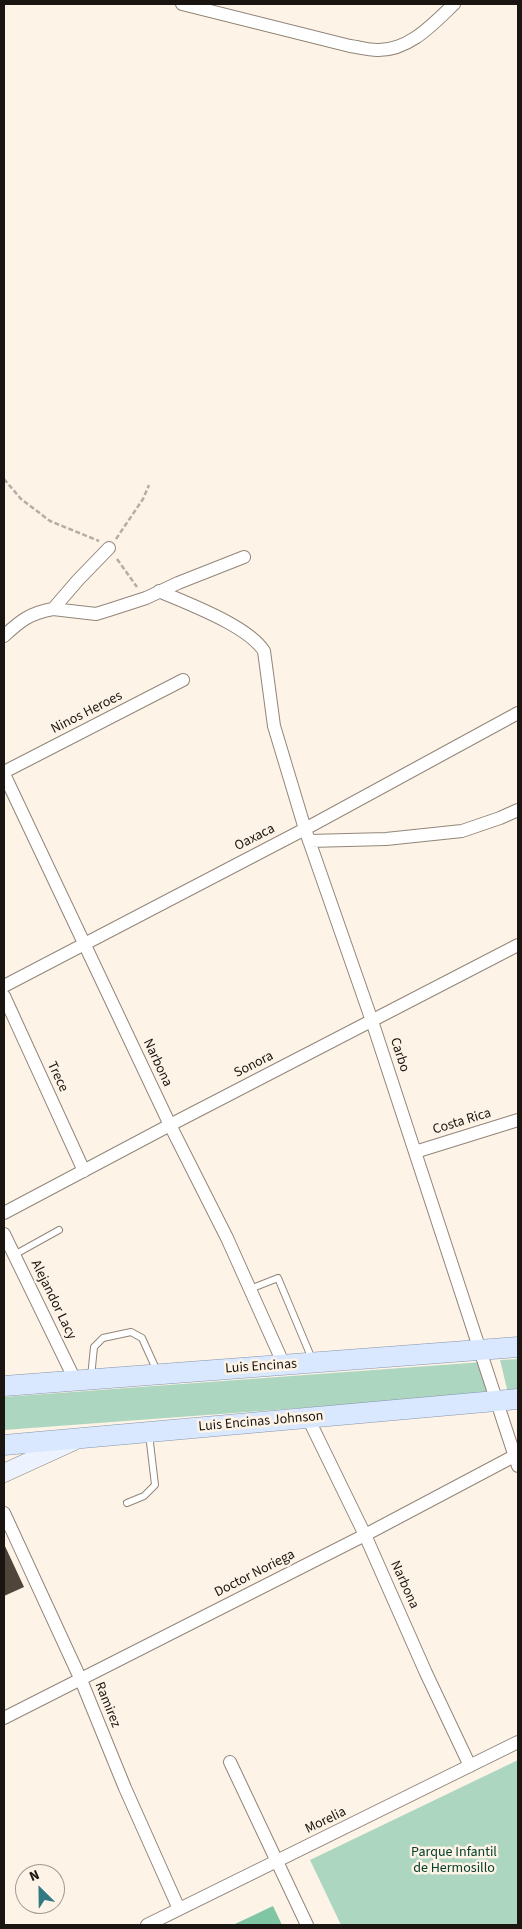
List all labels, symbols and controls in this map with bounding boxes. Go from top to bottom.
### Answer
street label: Ninos Heroes [49,688,125,738]
street label: Oaxaca [232,821,278,855]
street label: Narbona [139,1036,175,1090]
street label: Carbo [386,1036,412,1074]
street label: Sonora [232,1048,276,1082]
street label: Trece [43,1059,71,1095]
street label: Costa Rica [431,1105,493,1139]
street label: Alejandor Lacy [27,1258,79,1342]
street label: Luis Encinas [225,1356,297,1378]
street label: Luis Encinas Johnson [198,1408,324,1436]
street label: Doctor Noriega [212,1547,298,1601]
street label: Narbona [386,1558,422,1612]
street label: Ramirez [90,1680,124,1730]
street label: Morelia [303,1804,349,1838]
park label: Parque Infantil de Hermosillo [411,1845,497,1878]
north arrow [15,1864,65,1914]
text: N [26,1865,43,1887]

